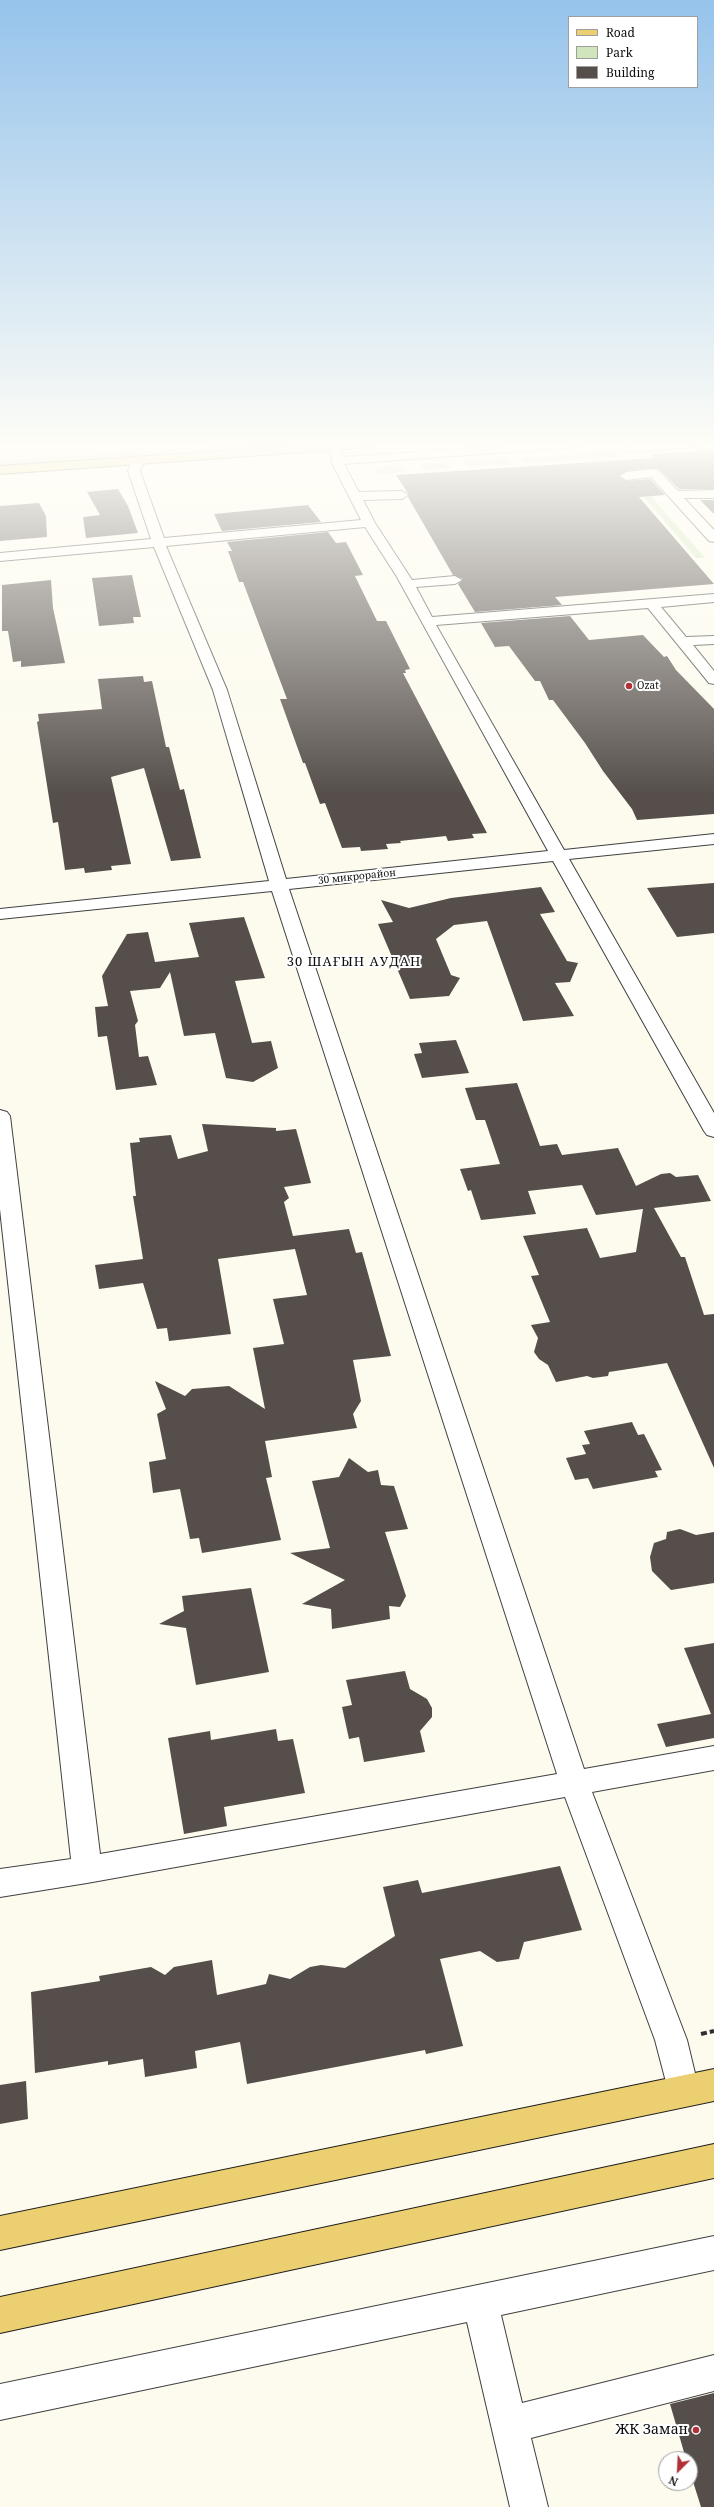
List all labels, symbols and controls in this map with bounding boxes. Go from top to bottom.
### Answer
legend [568,16,698,88]
text: Road [606,24,635,41]
text: Park [606,44,633,61]
text: Building [606,64,654,81]
place label: Ozat [637,680,659,692]
marker: Ozat [624,681,634,691]
street label: 30 микрорайон [318,867,396,887]
district label: 30 ШАҒЫН АУДАН [287,954,421,970]
place label: ЖК Заман [616,2422,688,2438]
marker: ЖК Заман [691,2425,701,2435]
north arrow [658,2451,698,2491]
text: N [666,2473,680,2490]

